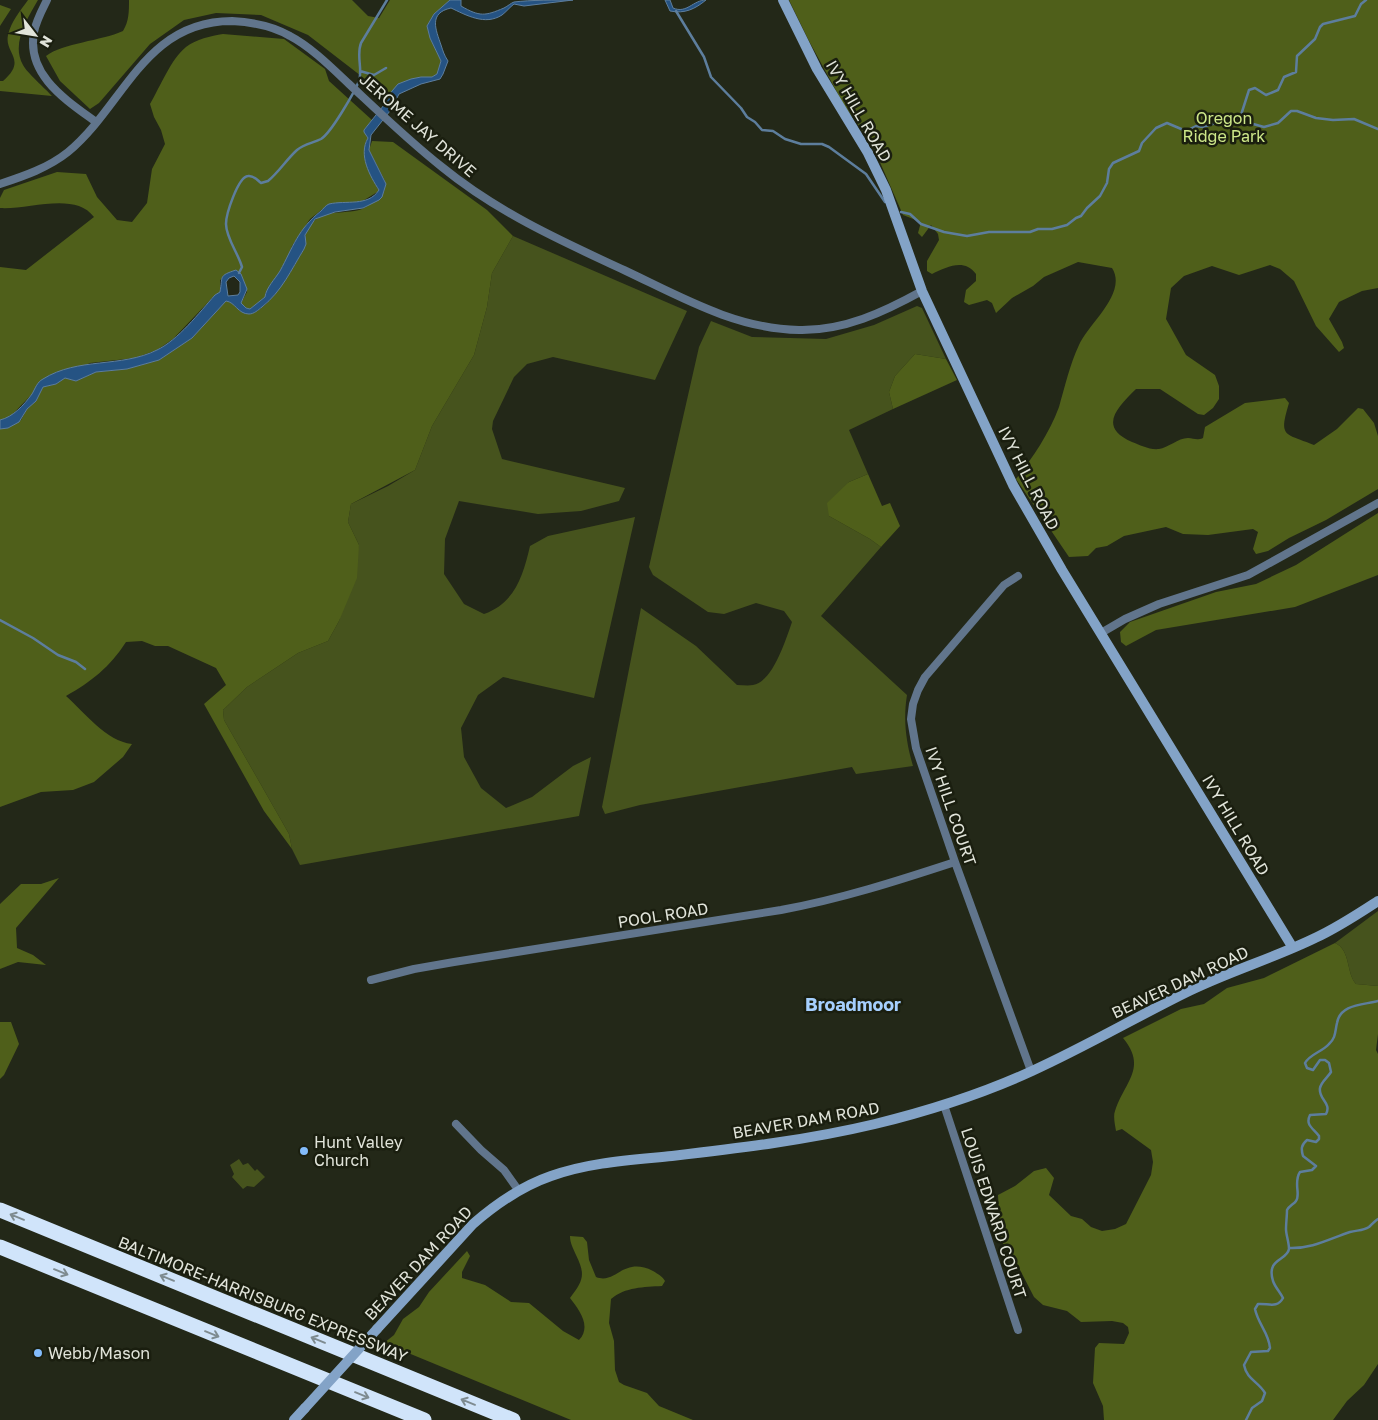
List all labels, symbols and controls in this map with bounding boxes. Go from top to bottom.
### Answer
north arrow [10,10,60,60]
text: N [37,33,57,51]
street label: IVY HILL ROAD [822,57,896,165]
street label: JEROME JAY DRIVE [356,69,480,181]
park label: Oregon Ridge Park [1183,108,1265,146]
street label: IVY HILL ROAD [994,423,1064,533]
street label: IVY HILL COURT [921,744,981,868]
street label: IVY HILL ROAD [1198,771,1274,879]
street label: POOL ROAD [616,898,710,932]
street label: BEAVER DAM ROAD [1108,941,1252,1023]
district label: Broadmoor [805,993,901,1015]
street label: BEAVER DAM ROAD [731,1097,881,1143]
street label: LOUIS EDWARD COURT [957,1125,1031,1301]
place label: Hunt Valley Church [314,1132,403,1170]
marker: Hunt Valley Church [298,1145,310,1157]
street label: BEAVER DAM ROAD [360,1202,476,1324]
one-way arrow [10,1212,25,1221]
street label: BALTIMORE-HARRISBURG EXPRESSWAY [115,1232,411,1367]
one-way arrow [53,1268,68,1277]
one-way arrow [160,1273,175,1283]
one-way arrow [204,1329,219,1339]
one-way arrow [311,1335,326,1344]
place label: Webb/Mason [48,1343,150,1363]
marker: Webb/Mason [32,1347,44,1359]
one-way arrow [354,1390,369,1400]
one-way arrow [461,1396,476,1406]

